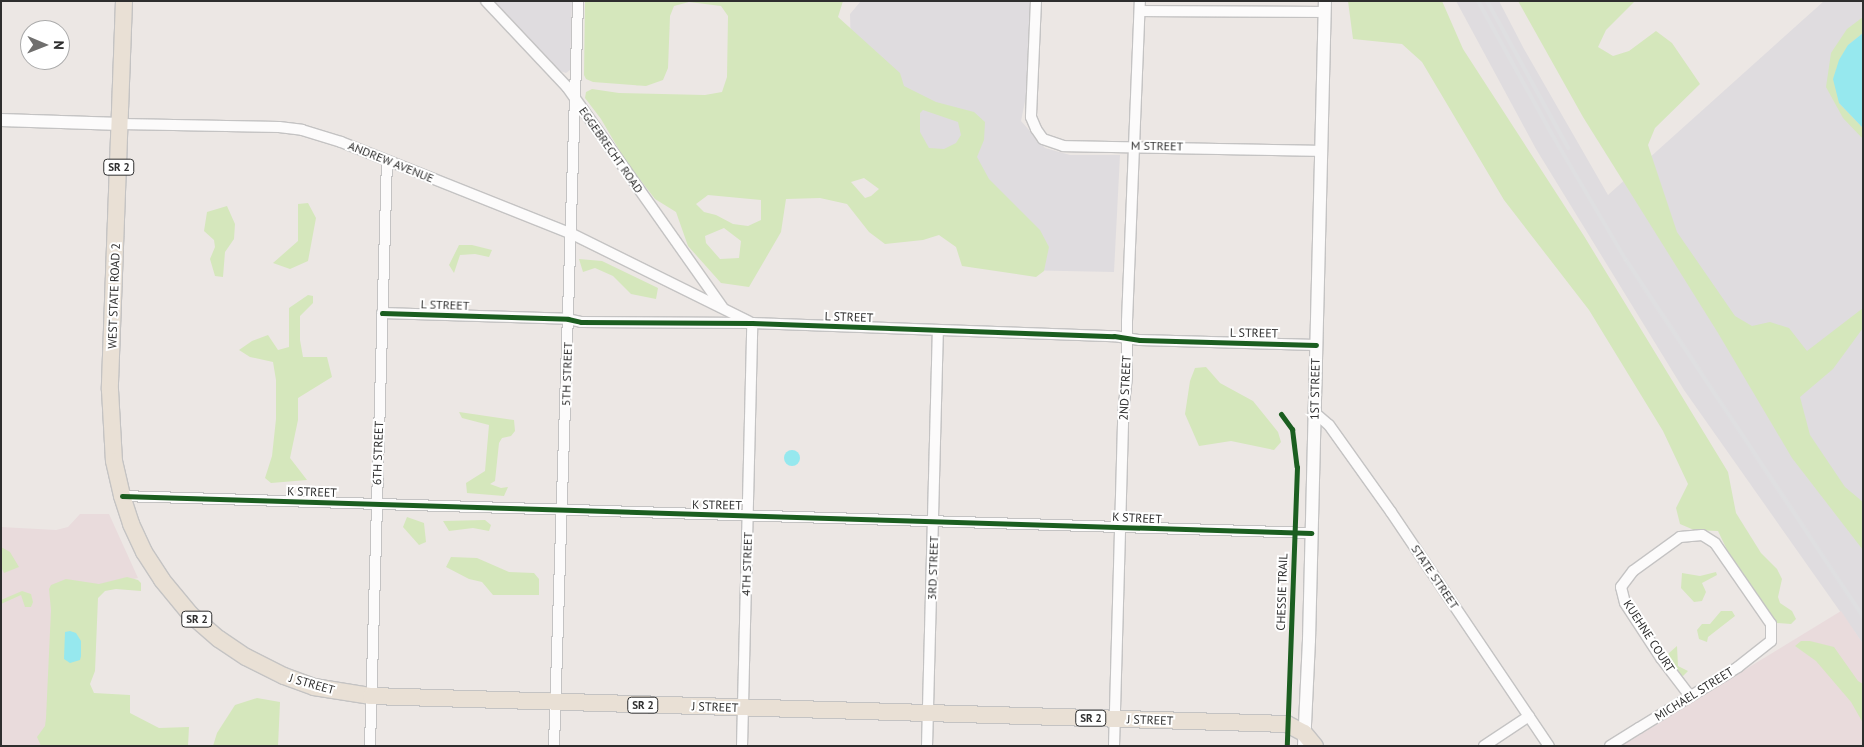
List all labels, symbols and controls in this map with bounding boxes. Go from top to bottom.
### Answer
north arrow [20,20,70,70]
text: N [50,40,68,50]
street label: EGGEBRECHT ROAD [576,104,646,196]
street label: ANDREW AVENUE [346,138,436,186]
street label: M STREET [1131,138,1183,154]
road number: SR 2 [103,158,135,176]
street label: WEST STATE ROAD 2 [105,243,123,349]
street label: L STREET [420,297,470,313]
street label: L STREET [824,309,874,325]
street label: L STREET [1229,325,1279,341]
street label: 5TH STREET [559,342,575,406]
street label: 2ND STREET [1116,355,1134,421]
street label: 1ST STREET [1307,358,1323,420]
street label: 6TH STREET [370,421,386,485]
street label: K STREET [287,484,337,500]
street label: K STREET [692,497,742,513]
street label: K STREET [1112,509,1162,527]
street label: 4TH STREET [739,532,755,596]
street label: 3RD STREET [925,536,941,600]
street label: STATE STREET [1408,542,1462,612]
street label: CHESSIE TRAIL [1273,553,1291,631]
street label: KUEHNE COURT [1620,597,1678,675]
road number: SR 2 [181,610,213,628]
street label: MICHAEL STREET [1652,664,1736,724]
street label: J STREET [288,671,336,697]
road number: SR 2 [627,696,659,714]
street label: J STREET [692,699,738,715]
road number: SR 2 [1075,710,1107,726]
street label: J STREET [1127,712,1173,728]

